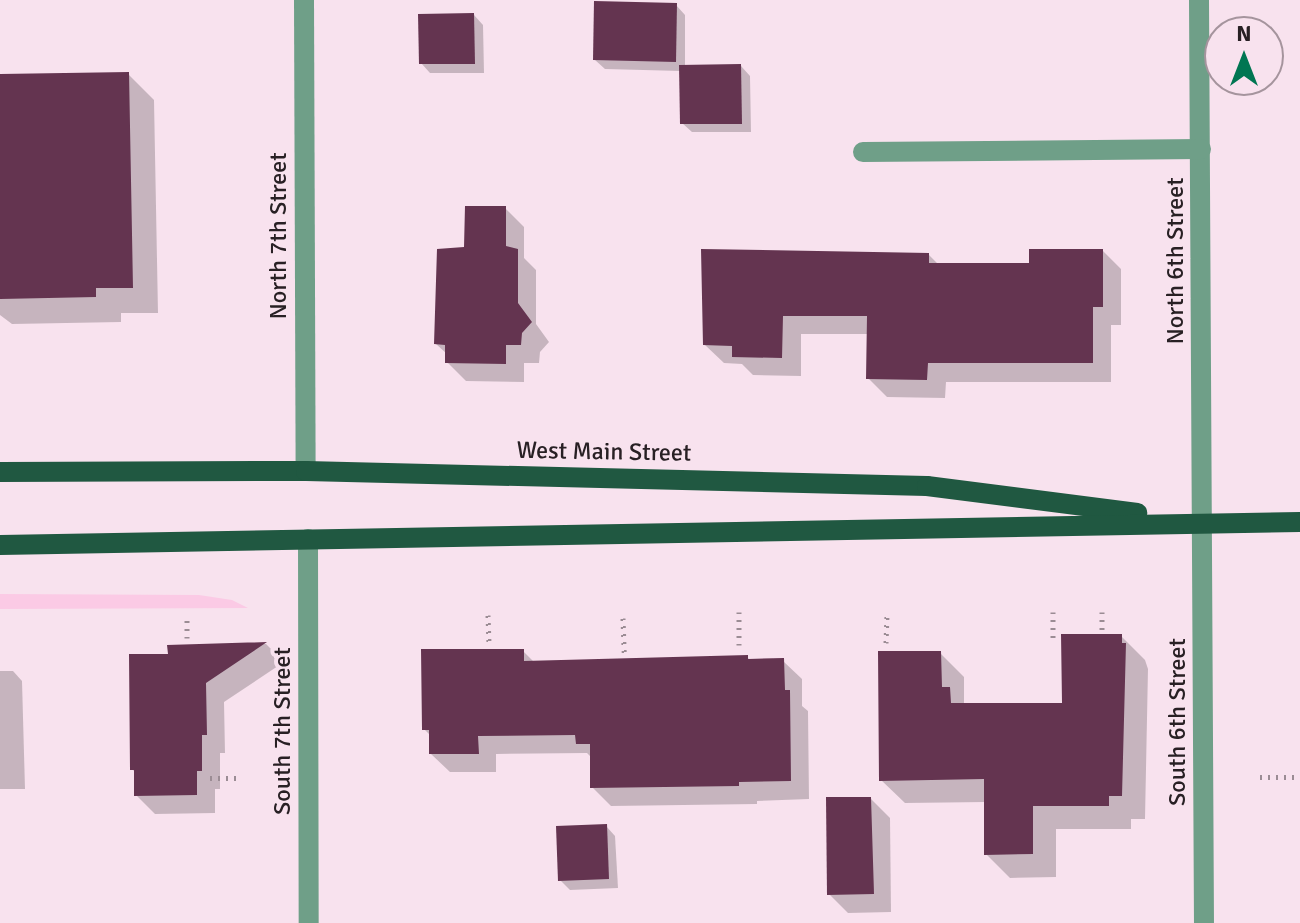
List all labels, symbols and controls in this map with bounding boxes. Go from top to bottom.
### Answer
north arrow [1204,16,1284,96]
text: N [1236,20,1252,47]
street label: North 7th Street [265,152,293,320]
street label: North 6th Street [1162,177,1190,345]
street label: West Main Street [516,436,692,468]
street label: South 6th Street [1164,638,1192,806]
street label: South 7th Street [269,647,297,815]

